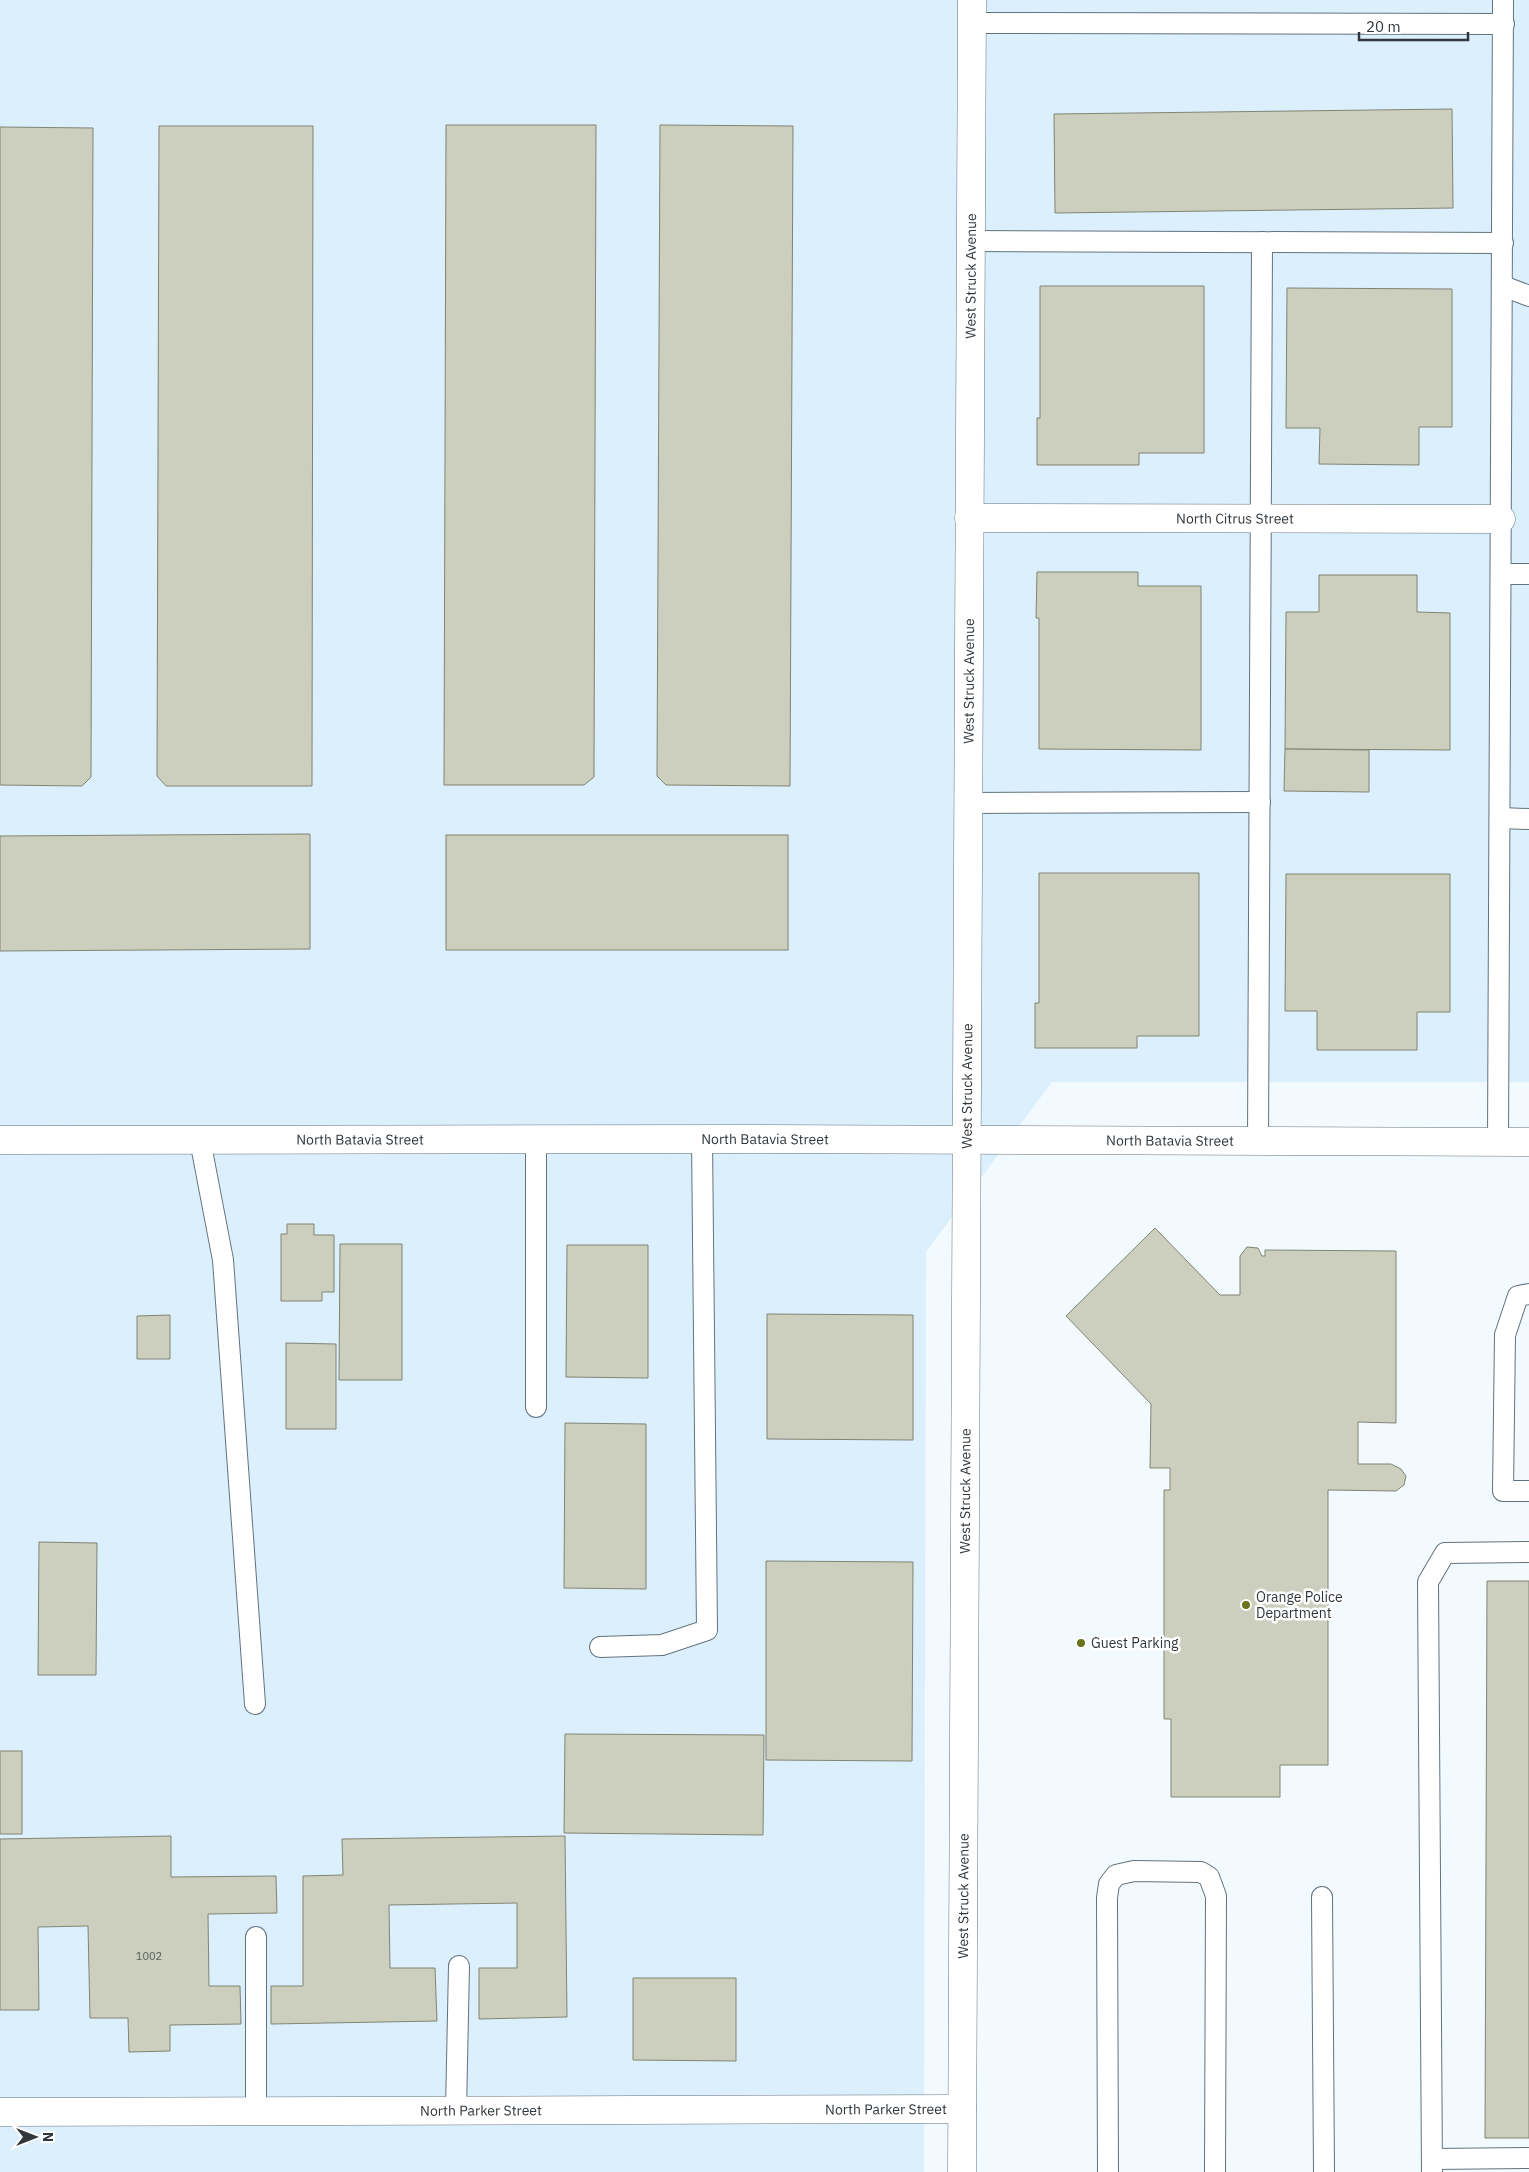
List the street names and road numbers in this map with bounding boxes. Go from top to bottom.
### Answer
street label: West Struck Avenue [961,213,980,339]
street label: North Citrus Street [1176,509,1294,528]
street label: West Struck Avenue [960,618,978,744]
street label: West Struck Avenue [958,1023,976,1149]
street label: North Batavia Street [296,1130,424,1149]
street label: North Batavia Street [701,1130,829,1148]
street label: North Batavia Street [1106,1131,1234,1150]
street label: West Struck Avenue [956,1428,974,1554]
street label: West Struck Avenue [954,1833,973,1959]
street label: North Parker Street [825,2100,947,2118]
street label: North Parker Street [420,2101,542,2120]

